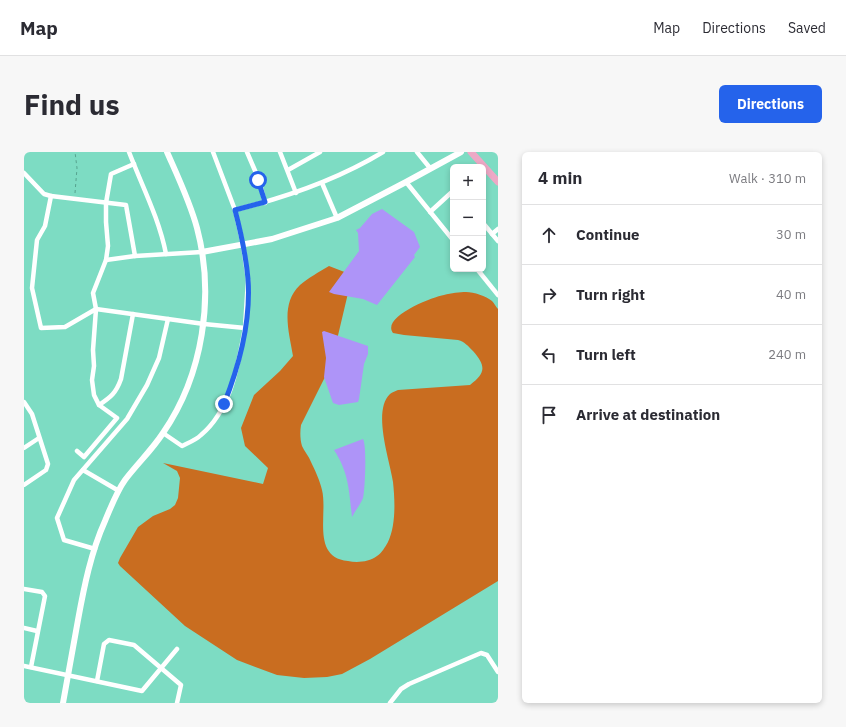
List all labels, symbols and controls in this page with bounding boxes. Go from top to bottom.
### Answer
text: Map [20,16,58,40]
text: Map [653,19,680,37]
text: Directions [702,19,766,37]
text: Saved [788,19,826,37]
button: Directions [719,85,822,123]
text: Find us [24,86,120,123]
map controls [450,164,486,272]
button: + [450,164,486,200]
text: 4 min [538,167,582,189]
text: Walk · 310 m [729,170,806,187]
route start [249,171,267,189]
button: − [450,200,486,236]
icon: ahead [538,224,560,246]
text: Continue [576,225,640,244]
text: 30 m [776,226,806,243]
button: layers [450,236,486,272]
icon: right [538,284,560,306]
text: Turn right [576,285,645,304]
text: 40 m [776,286,806,303]
icon: left [538,344,560,366]
text: Turn left [576,345,636,364]
text: 240 m [768,346,806,363]
route end [215,395,233,413]
icon: arrive [538,404,560,426]
text: Arrive at destination [576,405,720,424]

